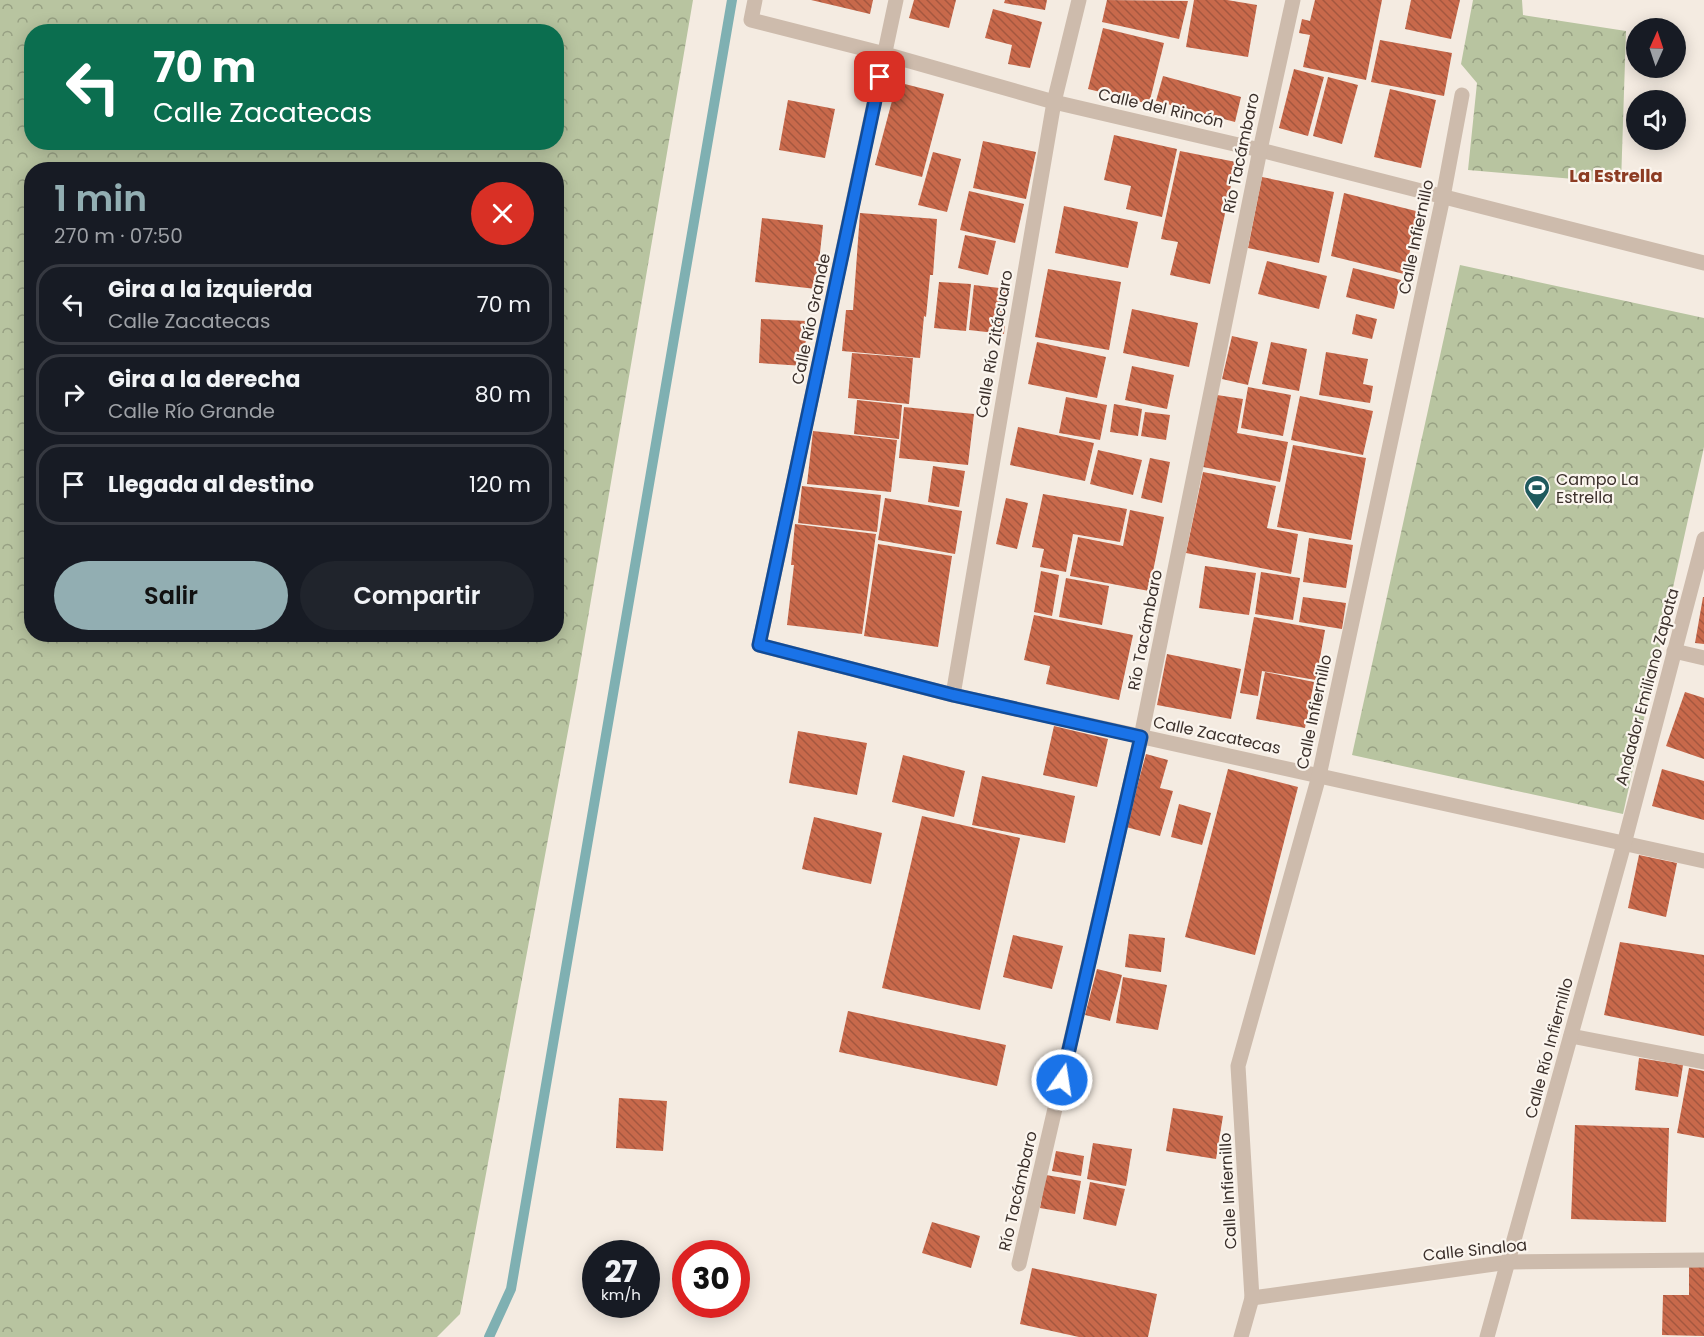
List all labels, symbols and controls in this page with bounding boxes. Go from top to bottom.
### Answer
north arrow [1626,18,1686,78]
map controls [1626,18,1686,150]
text: 70 m [153,38,256,97]
icon: left [54,48,132,126]
pin [854,51,905,102]
icon: arrive [863,60,896,93]
street label: Calle del Rincón [1096,82,1226,134]
button: sound [1626,90,1686,150]
street label: Río Tacámbaro [1217,91,1265,215]
text: Calle Zacatecas [153,94,372,131]
district label: La Estrella [1569,163,1663,188]
text: 1 min [54,173,147,224]
street label: Calle Infiernillo [1393,177,1439,297]
button: close [471,182,534,245]
text: 270 m · 07:50 [54,222,183,250]
street label: Calle Río Grande [786,251,836,387]
street label: Calle Río Zitácuaro [970,268,1018,420]
text: Gira a la izquierda [108,274,312,305]
icon: left [57,288,90,321]
text: 70 m [477,289,531,320]
text: Calle Zacatecas [108,307,270,335]
text: Gira a la derecha [108,364,301,395]
icon: right [57,378,90,411]
text: 80 m [475,379,531,410]
text: Calle Río Grande [108,397,275,425]
icon: arrive [57,468,90,501]
place label: Campo La Estrella [1556,468,1639,509]
text: Llegada al destino [108,469,314,500]
text: 120 m [469,469,531,500]
sports icon: Campo La Estrella [1522,473,1552,511]
button: Salir [54,561,288,630]
button: Compartir [300,561,534,630]
street label: Río Tacámbaro [1122,568,1168,692]
street label: Andador Emiliano Zapata [1610,586,1684,788]
street label: Calle Infiernillo [1291,652,1337,772]
street label: Calle Zacatecas [1151,710,1283,760]
street label: Calle Río Infiernillo [1519,975,1579,1121]
position arrow [1030,1048,1094,1112]
street label: Río Tacámbaro [993,1129,1043,1253]
street label: Calle Infiernillo [1213,1132,1243,1250]
street label: Calle Sinaloa [1422,1233,1528,1267]
speed limit sign: 30 [672,1240,750,1318]
text: 27 [604,1250,638,1293]
text: km/h [601,1284,641,1305]

